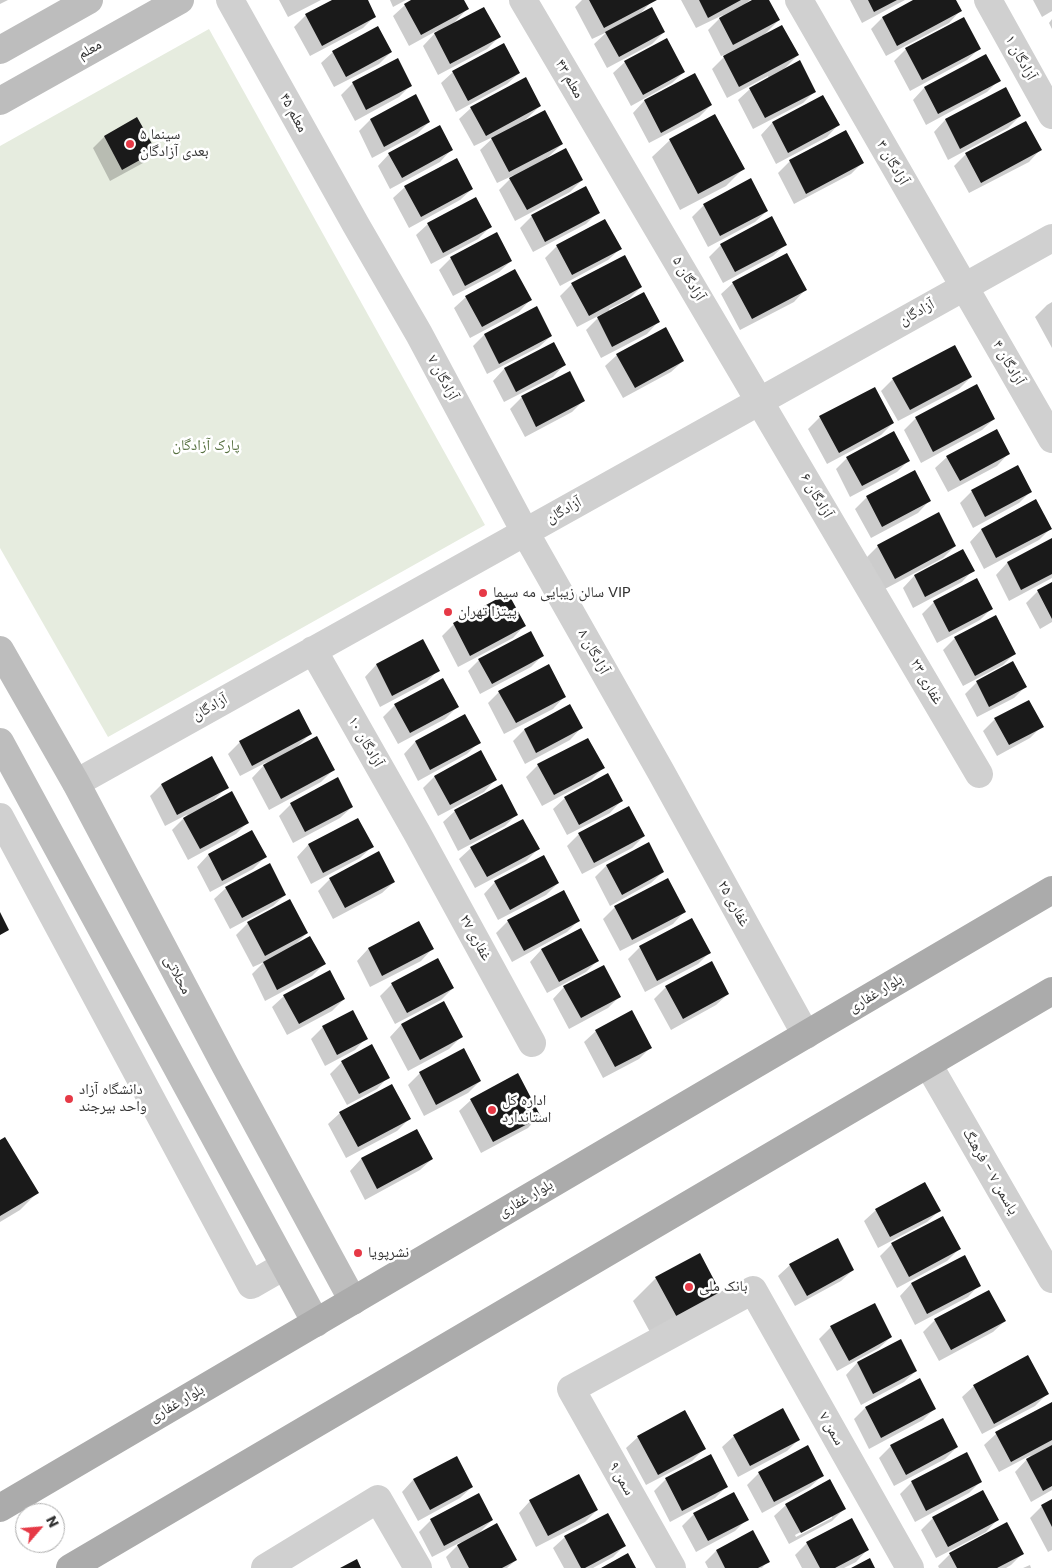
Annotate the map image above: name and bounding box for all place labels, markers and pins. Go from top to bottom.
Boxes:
place label: سینما ۵ بعدی آزادگان [140,126,209,161]
marker: سینما ۵ بعدی آزادگان [124,138,136,150]
place label: سالن زیبایی مه سیما VIP [493,584,631,602]
marker: سالن زیبایی مه سیما VIP [477,587,489,599]
place label: پیتزا تهران [458,603,517,621]
marker: پیتزا تهران [442,606,454,618]
place label: دانشگاه آزاد واحد بیرجند [79,1081,147,1116]
place label: اداره کل استاندارد [502,1092,551,1127]
marker: دانشگاه آزاد واحد بیرجند [63,1093,75,1105]
marker: اداره کل استاندارد [486,1104,498,1116]
place label: نشرپویا [368,1244,409,1262]
marker: نشرپویا [352,1247,364,1259]
place label: بانک ملی [699,1278,748,1296]
marker: بانک ملی [683,1281,695,1293]

